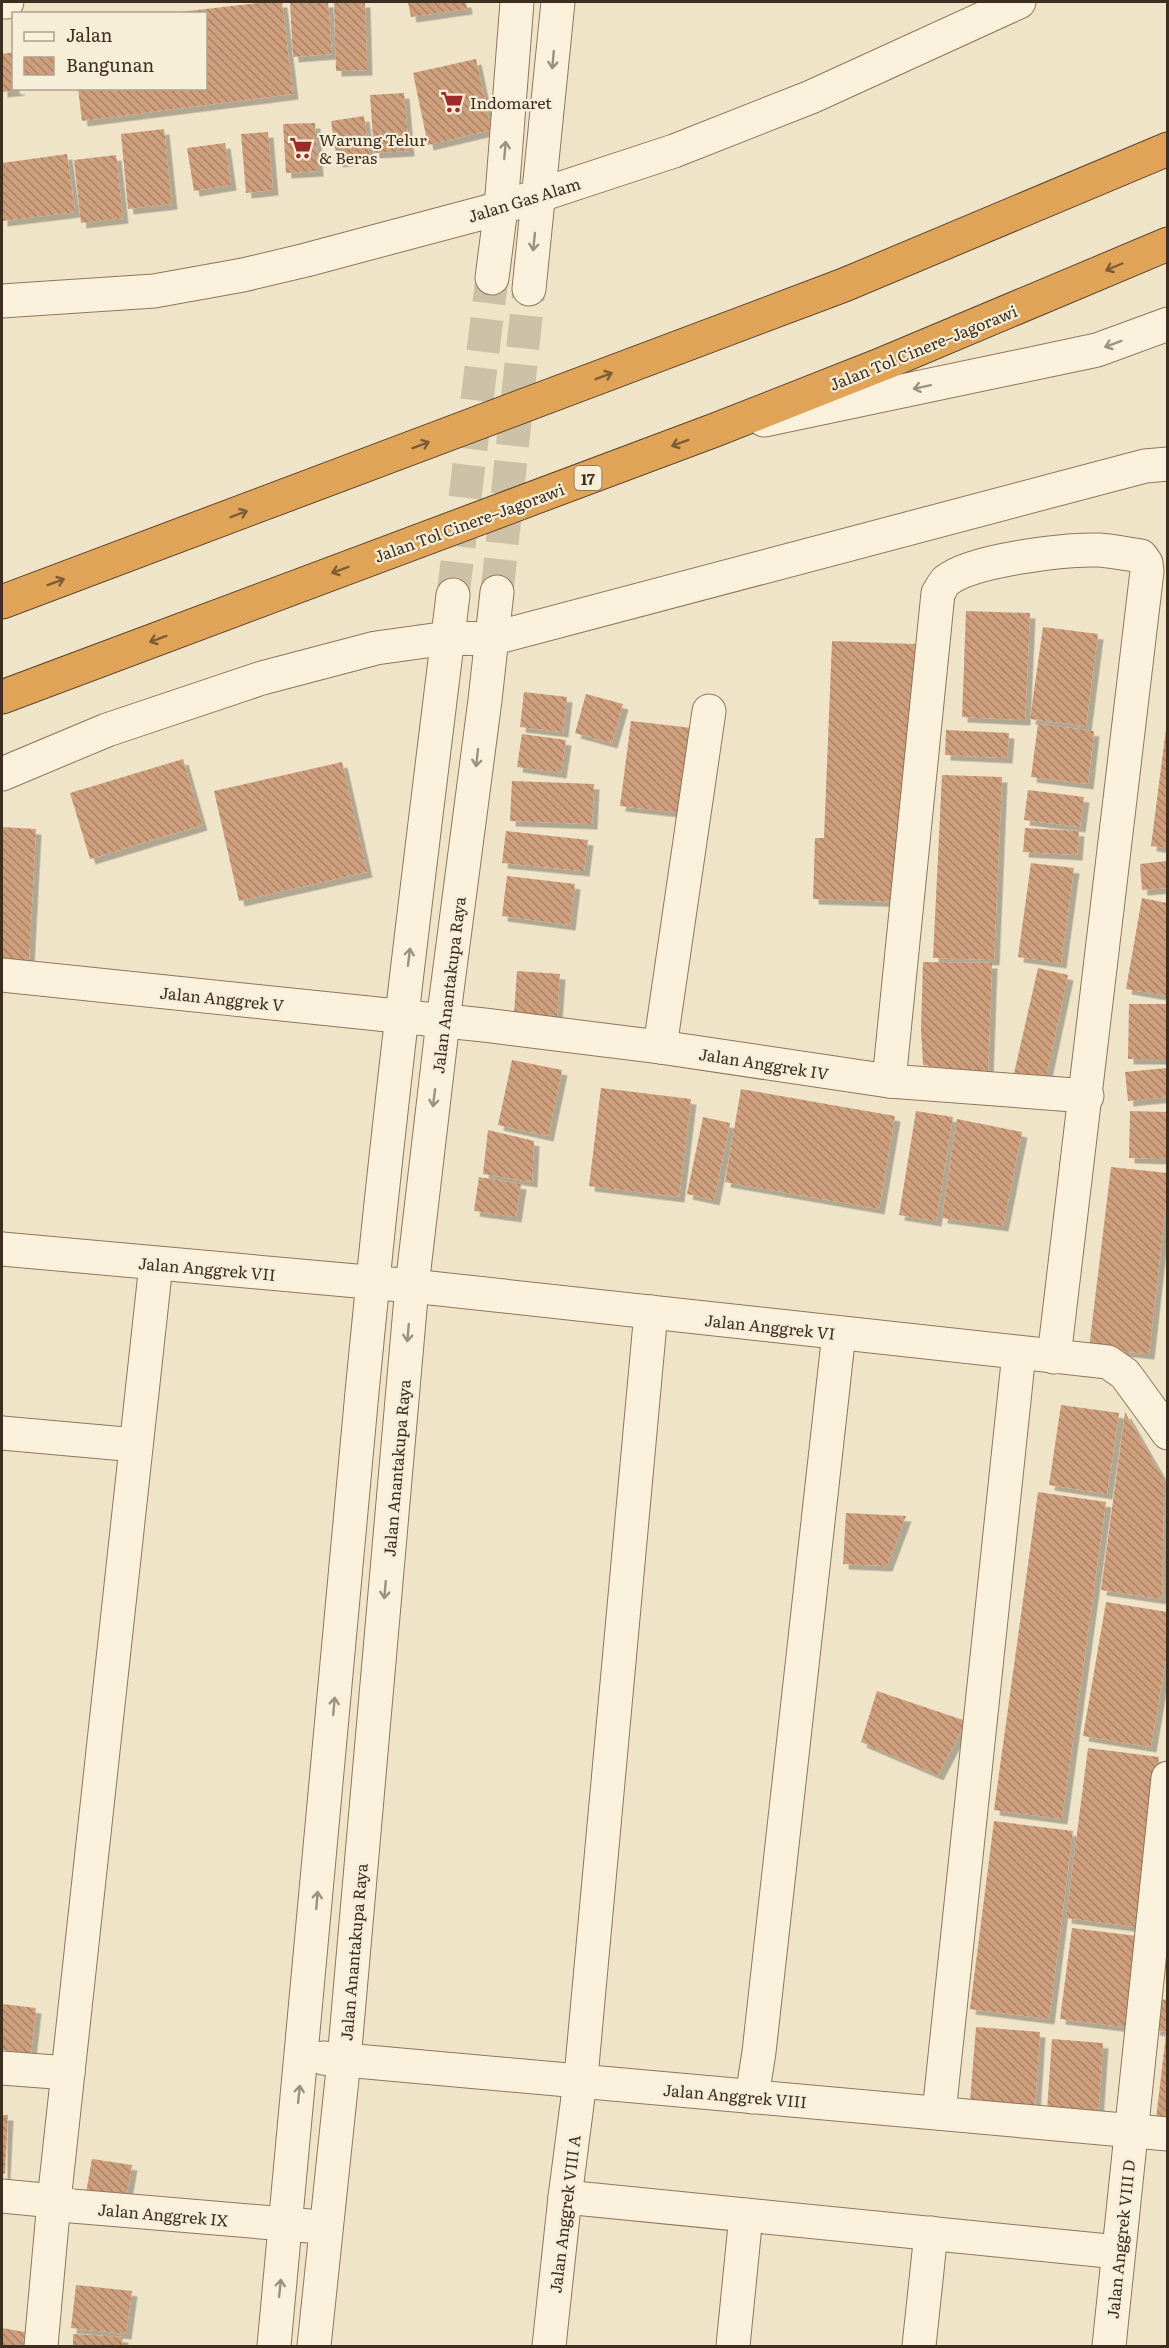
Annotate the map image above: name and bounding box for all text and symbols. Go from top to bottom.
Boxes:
legend [12,12,207,90]
text: Jalan [66,21,113,48]
one-way arrow [547,49,558,69]
text: Bangunan [66,51,154,78]
supermarket icon: Indomaret [439,89,465,115]
place label: Indomaret [470,90,552,114]
place label: Warung Telur & Beras [319,127,427,169]
supermarket icon: Warung Telur & Beras [288,135,314,161]
one-way arrow [500,140,511,160]
street label: Jalan Gas Alam [465,170,584,228]
one-way arrow [529,232,540,252]
one-way arrow [1105,262,1123,273]
street label: Jalan Tol Cinere–Jagorawi [825,298,1021,396]
one-way arrow [1104,340,1122,351]
one-way arrow [594,370,613,381]
one-way arrow [913,382,933,393]
one-way arrow [412,438,430,449]
one-way arrow [671,439,690,450]
road number: 17 [574,466,602,490]
street label: Jalan Tol Cinere–Jagorawi [371,476,567,568]
one-way arrow [229,507,248,518]
one-way arrow [331,566,350,577]
one-way arrow [46,575,65,586]
one-way arrow [149,634,167,645]
one-way arrow [471,748,482,768]
street label: Jalan Anantakupa Raya [425,895,471,1075]
one-way arrow [403,948,414,968]
street label: Jalan Anggrek V [159,980,285,1016]
street label: Jalan Anggrek IV [697,1041,831,1085]
one-way arrow [428,1087,439,1107]
street label: Jalan Anggrek VII [137,1250,277,1286]
street label: Jalan Anggrek VI [704,1307,836,1345]
one-way arrow [402,1323,413,1343]
street label: Jalan Anantakupa Raya [376,1378,416,1558]
one-way arrow [379,1580,390,1600]
one-way arrow [329,1696,340,1716]
street label: Jalan Anantakupa Raya [333,1862,373,2042]
one-way arrow [312,1891,323,1911]
street label: Jalan Anggrek VIII [662,2077,808,2113]
one-way arrow [294,2085,305,2105]
street label: Jalan Anggrek VIII A [542,2133,586,2294]
street label: Jalan Anggrek VIII D [1100,2158,1140,2320]
street label: Jalan Anggrek IX [97,2196,230,2232]
one-way arrow [275,2279,286,2299]

